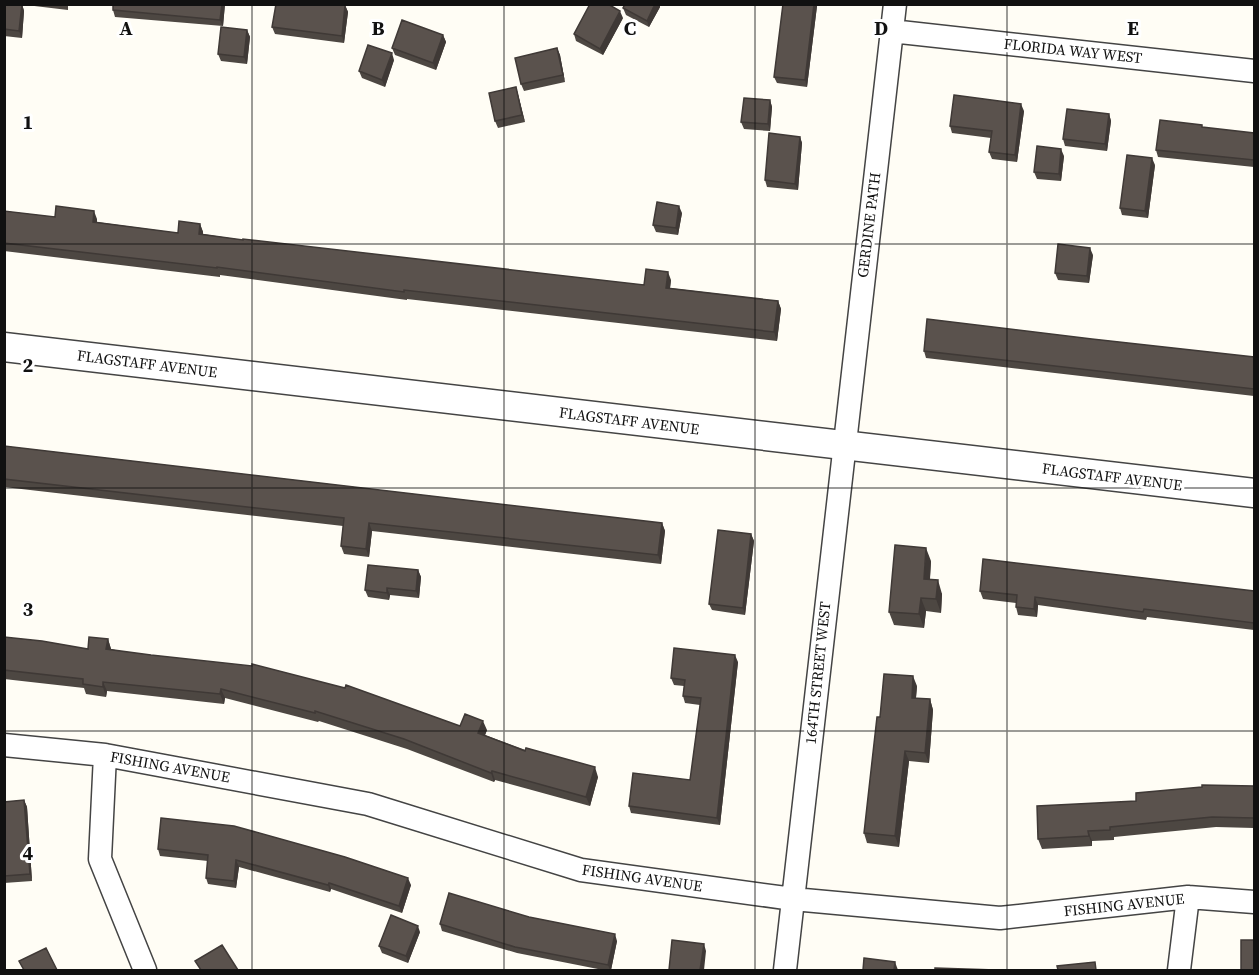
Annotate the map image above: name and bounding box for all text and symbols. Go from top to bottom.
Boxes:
text: A [119,14,133,42]
text: B [371,14,385,42]
text: C [624,14,636,42]
text: D [874,14,888,42]
text: E [1127,14,1139,42]
street label: FLORIDA WAY WEST [1003,33,1143,68]
text: 1 [23,108,33,136]
street label: GERDINE PATH [852,171,885,279]
street label: FLAGSTAFF AVENUE [76,344,218,383]
text: 2 [23,351,34,379]
street label: FLAGSTAFF AVENUE [558,401,700,440]
street label: FLAGSTAFF AVENUE [1041,457,1183,496]
text: 3 [23,595,34,623]
street label: 164TH STREET WEST [800,601,835,745]
street label: FISHING AVENUE [109,746,232,787]
text: 4 [23,839,34,867]
street label: FISHING AVENUE [581,859,704,896]
street label: FISHING AVENUE [1063,888,1185,921]

